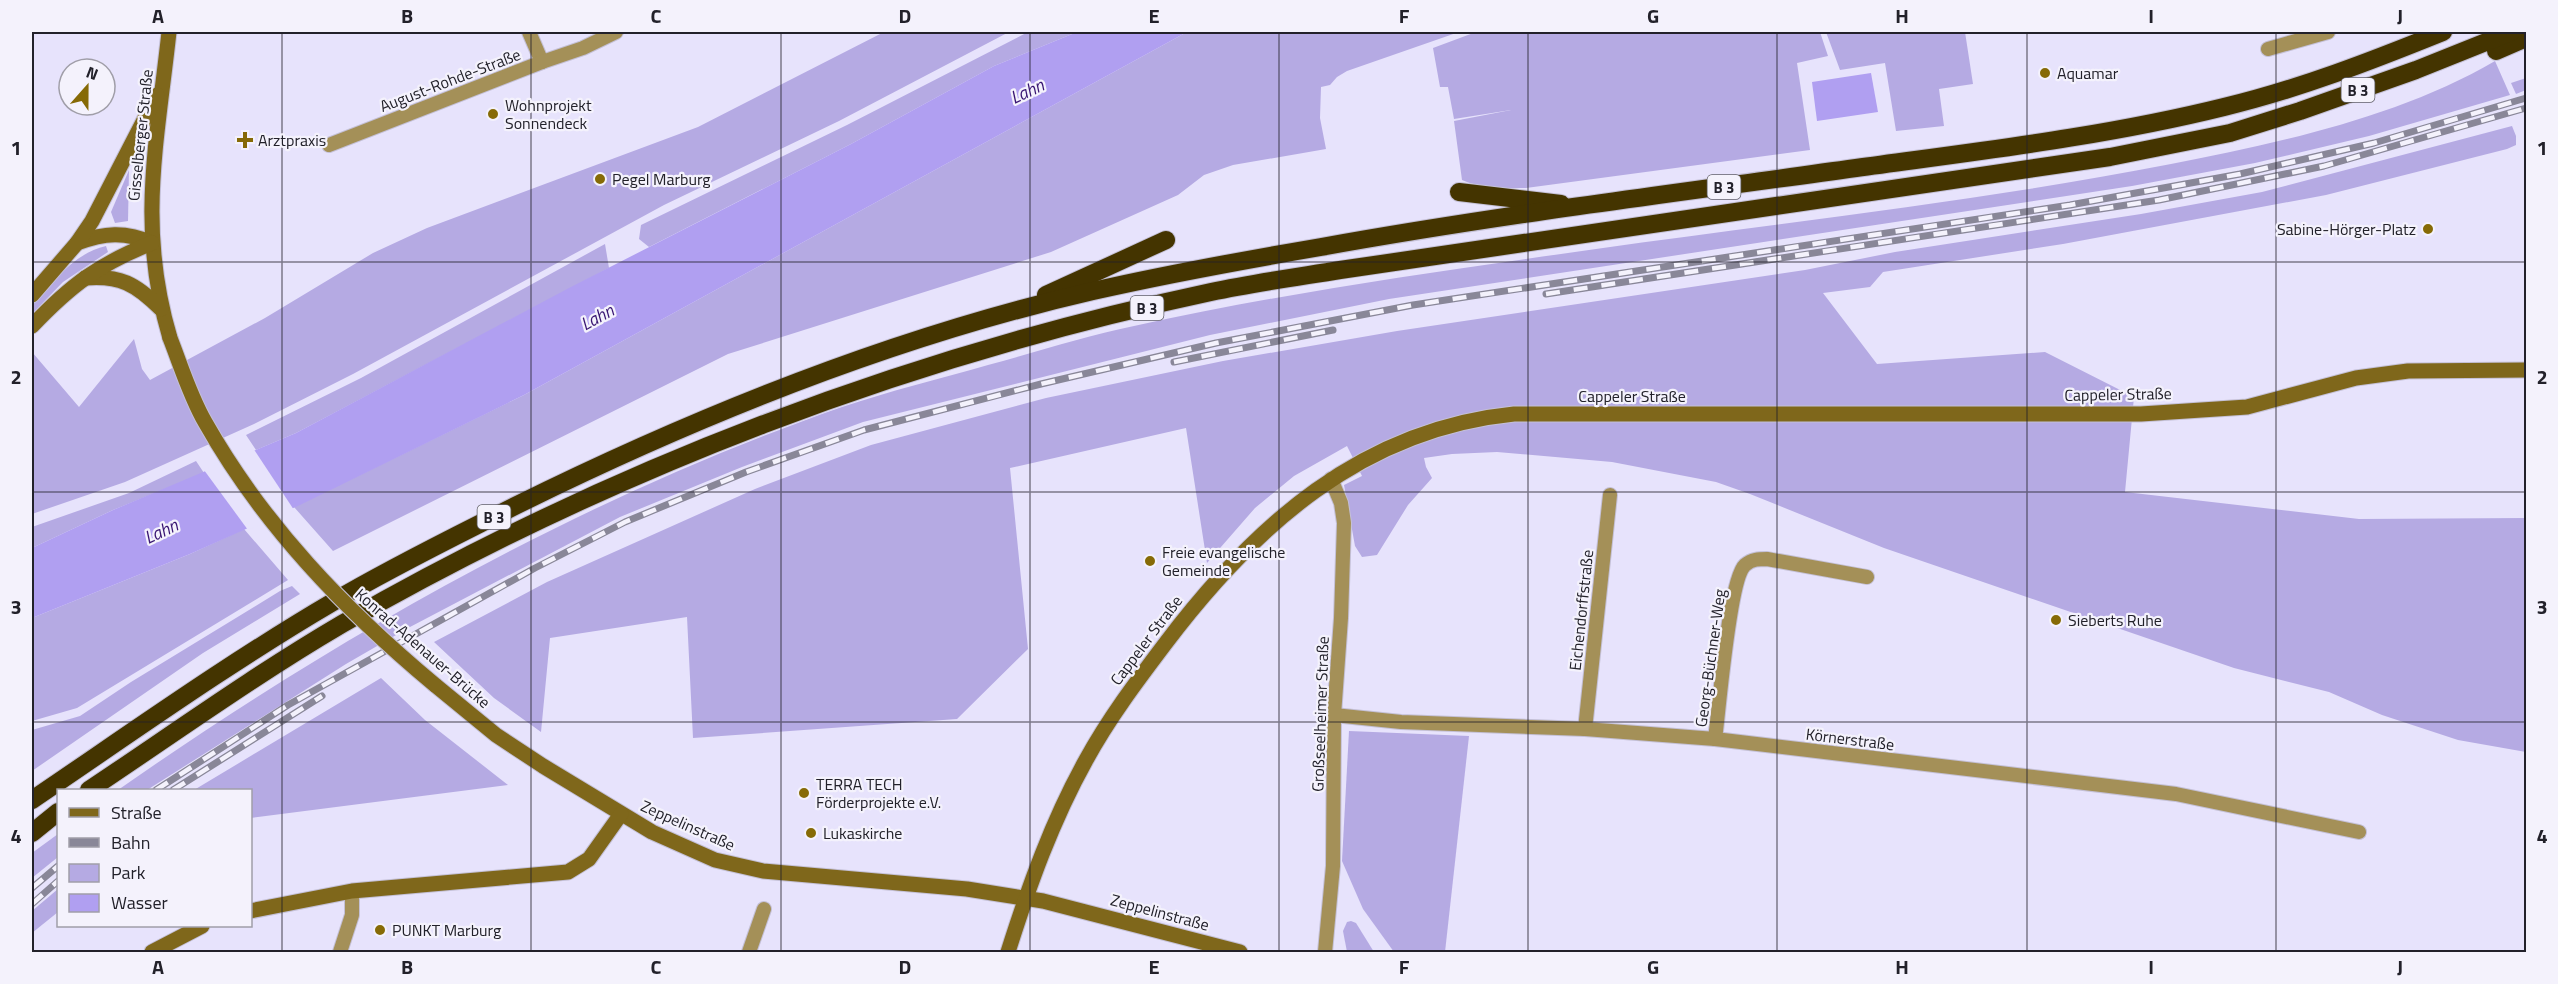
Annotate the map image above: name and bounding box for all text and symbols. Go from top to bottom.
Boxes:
text: A [152,0,164,31]
text: B [401,0,413,31]
text: C [651,0,662,31]
text: D [899,0,911,31]
text: E [1148,0,1160,31]
text: F [1399,0,1410,31]
text: G [1647,0,1659,31]
text: H [1895,0,1909,31]
text: I [2148,0,2154,31]
text: J [2397,0,2403,31]
street label: August-Rohde-Straße [376,42,524,118]
north arrow [57,57,117,117]
text: N [83,60,102,86]
place label: Aquamar [2057,61,2119,85]
marker: Aquamar [2038,66,2052,80]
street label: Gisselberger Straße [121,68,159,202]
water label: Lahn [1006,71,1049,111]
road number: B 3 [2342,78,2374,102]
place label: Wohnprojekt Sonnendeck [505,93,592,135]
marker: Wohnprojekt Sonnendeck [486,107,500,121]
place label: Arztpraxis [258,128,326,152]
marker: Arztpraxis [236,131,254,149]
text: 1 [10,132,22,163]
text: 1 [2536,132,2548,163]
place label: Pegel Marburg [612,167,711,191]
marker: Pegel Marburg [593,172,607,186]
road number: B 3 [1708,175,1740,199]
place label: Sabine-Hörger-Platz [2277,217,2416,241]
marker: Sabine-Hörger-Platz [2421,222,2435,236]
water label: Lahn [575,296,620,337]
road number: B 3 [1130,296,1164,320]
text: 2 [10,361,22,392]
text: 2 [2536,361,2548,392]
street label: Cappeler Straße [2064,381,2172,407]
street label: Cappeler Straße [1578,384,1686,408]
road number: B 3 [478,505,510,529]
water label: Lahn [140,511,183,551]
place label: Freie evangelische Gemeinde [1162,540,1285,582]
street label: Eichendorffstraße [1563,548,1599,672]
marker: Freie evangelische Gemeinde [1143,554,1157,568]
street label: Konrad-Adenauer-Brücke [350,582,496,714]
street label: Georg-Büchner-Weg [1688,587,1732,729]
street label: Cappeler Straße [1104,590,1188,690]
text: 3 [10,591,22,622]
text: 3 [2536,591,2548,622]
place label: Sieberts Ruhe [2068,608,2162,632]
marker: Sieberts Ruhe [2049,613,2063,627]
street label: Großseelheimer Straße [1305,636,1335,792]
street label: Körnerstraße [1804,722,1896,756]
place label: TERRA TECH Förderprojekte e.V. [816,772,941,814]
marker: TERRA TECH Förderprojekte e.V. [797,786,811,800]
legend [57,789,252,927]
street label: Zeppelinstraße [637,793,739,857]
text: Straße [111,799,162,826]
text: 4 [10,820,22,851]
text: 4 [2536,820,2548,851]
place label: Lukaskirche [823,821,902,845]
marker: Lukaskirche [804,826,818,840]
text: Bahn [111,829,150,856]
text: Park [111,859,146,886]
street label: Zeppelinstraße [1108,887,1212,937]
text: Wasser [111,889,168,916]
place label: PUNKT Marburg [392,918,501,942]
marker: PUNKT Marburg [373,923,387,937]
text: A [152,951,164,982]
text: B [401,951,413,982]
text: C [651,951,662,982]
text: D [899,951,911,982]
text: E [1148,951,1160,982]
text: F [1399,951,1410,982]
text: G [1647,951,1659,982]
text: H [1895,951,1909,982]
text: I [2148,951,2154,982]
text: J [2397,951,2403,982]

